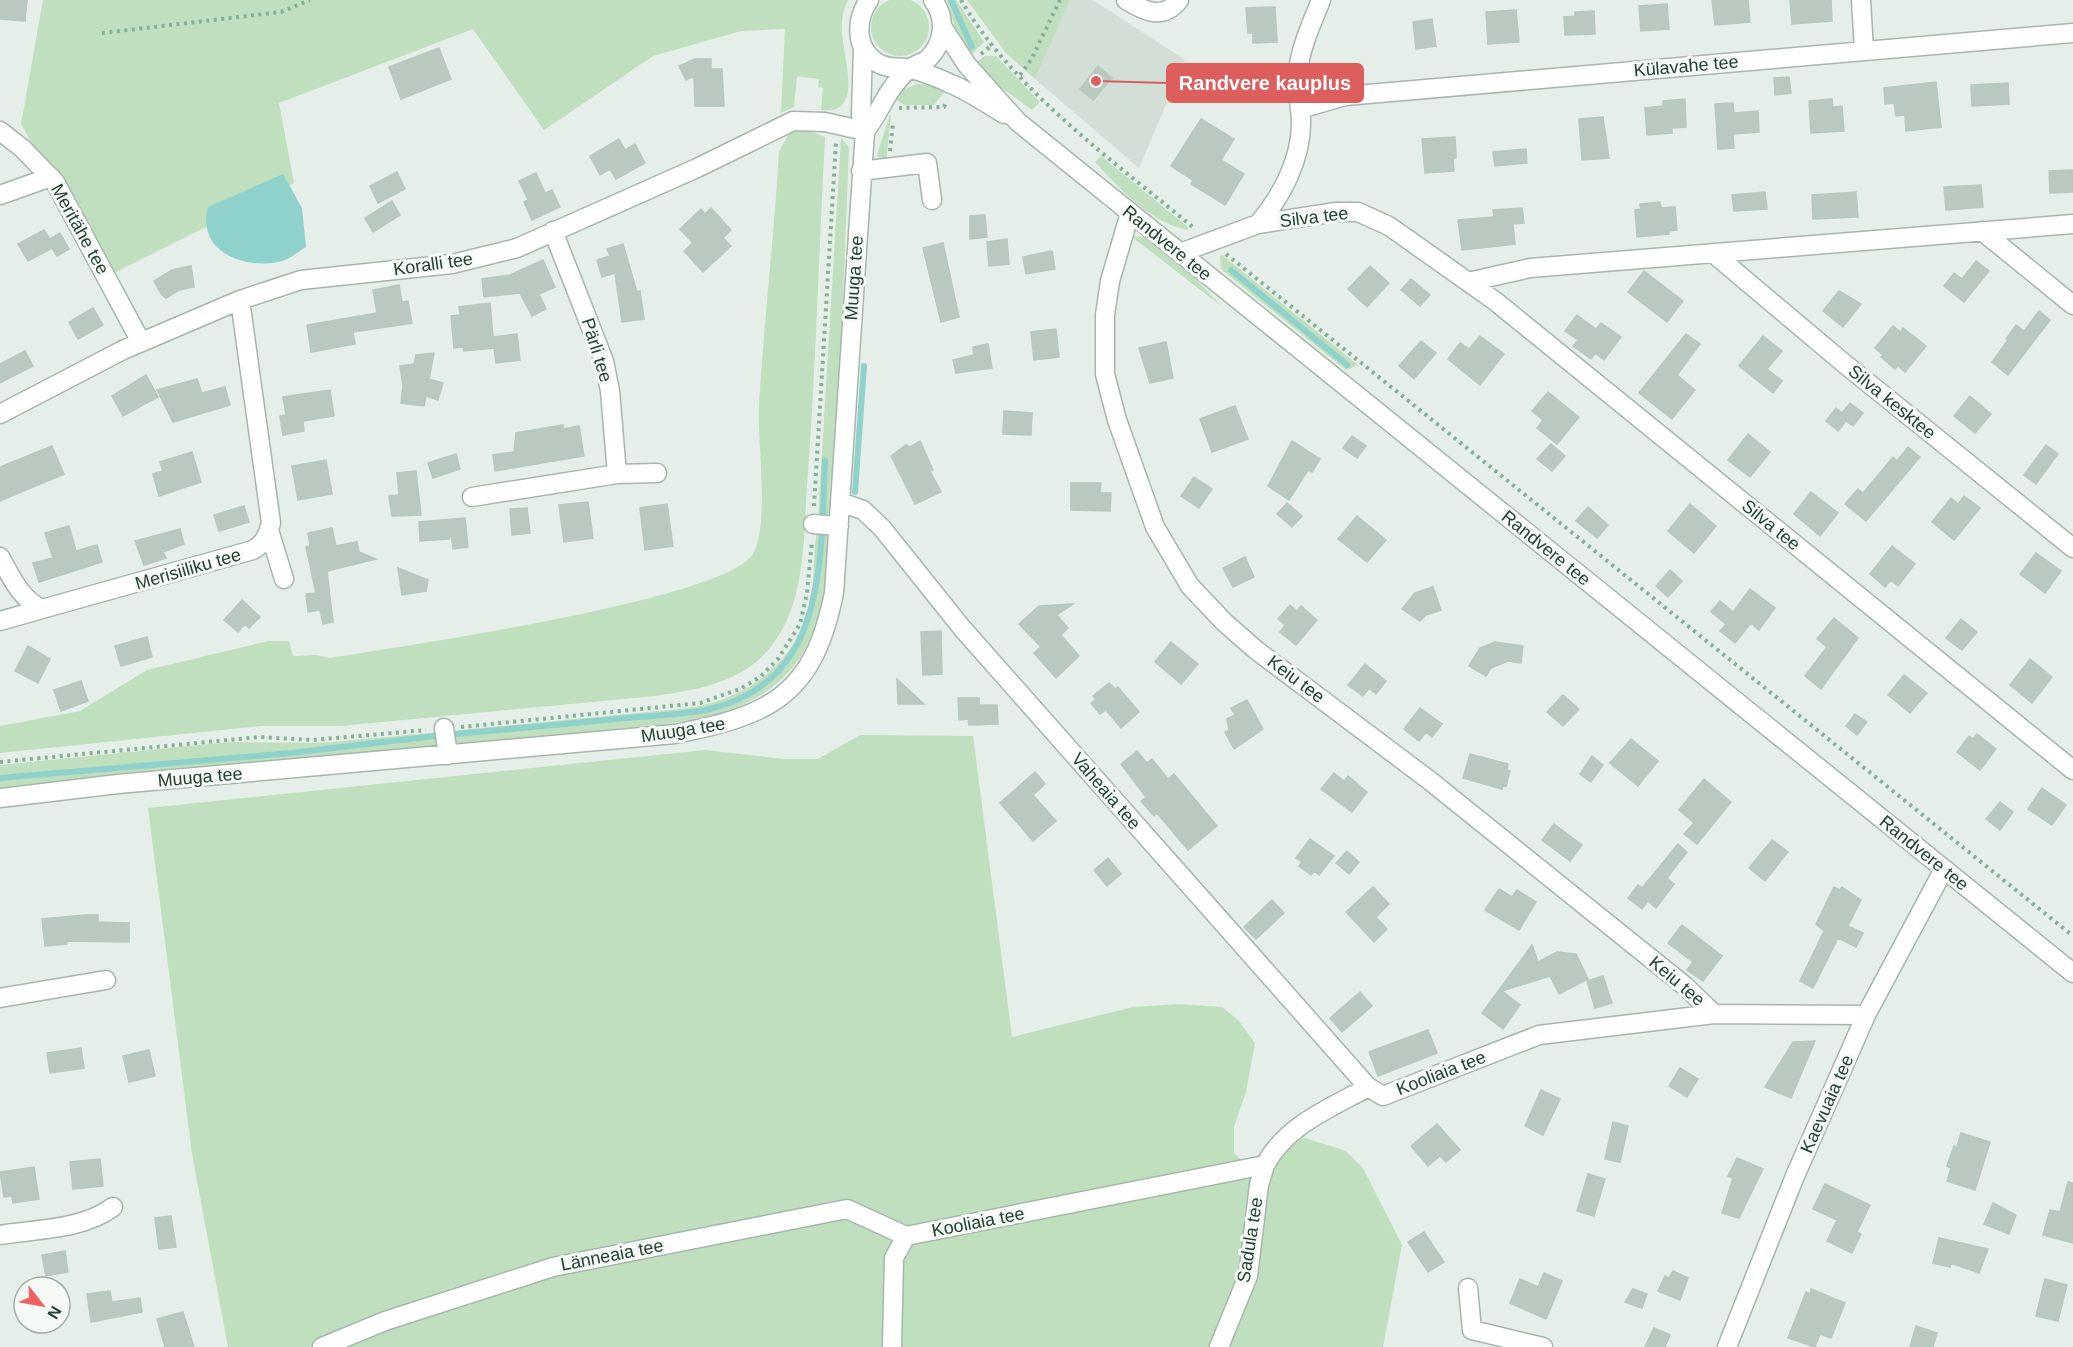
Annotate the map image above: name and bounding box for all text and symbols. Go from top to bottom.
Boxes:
street label: Külavahe tee [1633,51,1739,81]
callout: Randvere kauplus [1167,64,1363,102]
text: Randvere kauplus [1179,72,1351,94]
street label: Meritähe tee [47,180,113,278]
street label: Randvere tee [1119,201,1215,285]
street label: Silva tee [1279,203,1349,231]
street label: Muuga tee [841,235,867,321]
street label: Koralli tee [392,249,474,279]
street label: Pärli tee [578,315,616,385]
street label: Silva kesktee [1844,361,1940,443]
street label: Silva tee [1738,496,1804,554]
street label: Randvere tee [1498,506,1594,590]
street label: Merisiiliku tee [133,544,243,594]
street label: Keiu tee [1264,651,1328,707]
street label: Muuga tee [639,713,727,747]
street label: Vaheaia tee [1067,749,1145,833]
street label: Muuga tee [157,763,243,791]
street label: Randvere tee [1876,811,1972,895]
street label: Keiu tee [1645,952,1709,1010]
street label: Kooliaia tee [1394,1047,1488,1099]
street label: Kaevuaia tee [1796,1052,1858,1156]
street label: Sadula tee [1233,1196,1267,1284]
street label: Kooliaia tee [930,1203,1026,1241]
street label: Länneaia tee [559,1235,665,1275]
north arrow [12,1275,72,1335]
text: N [44,1303,65,1322]

